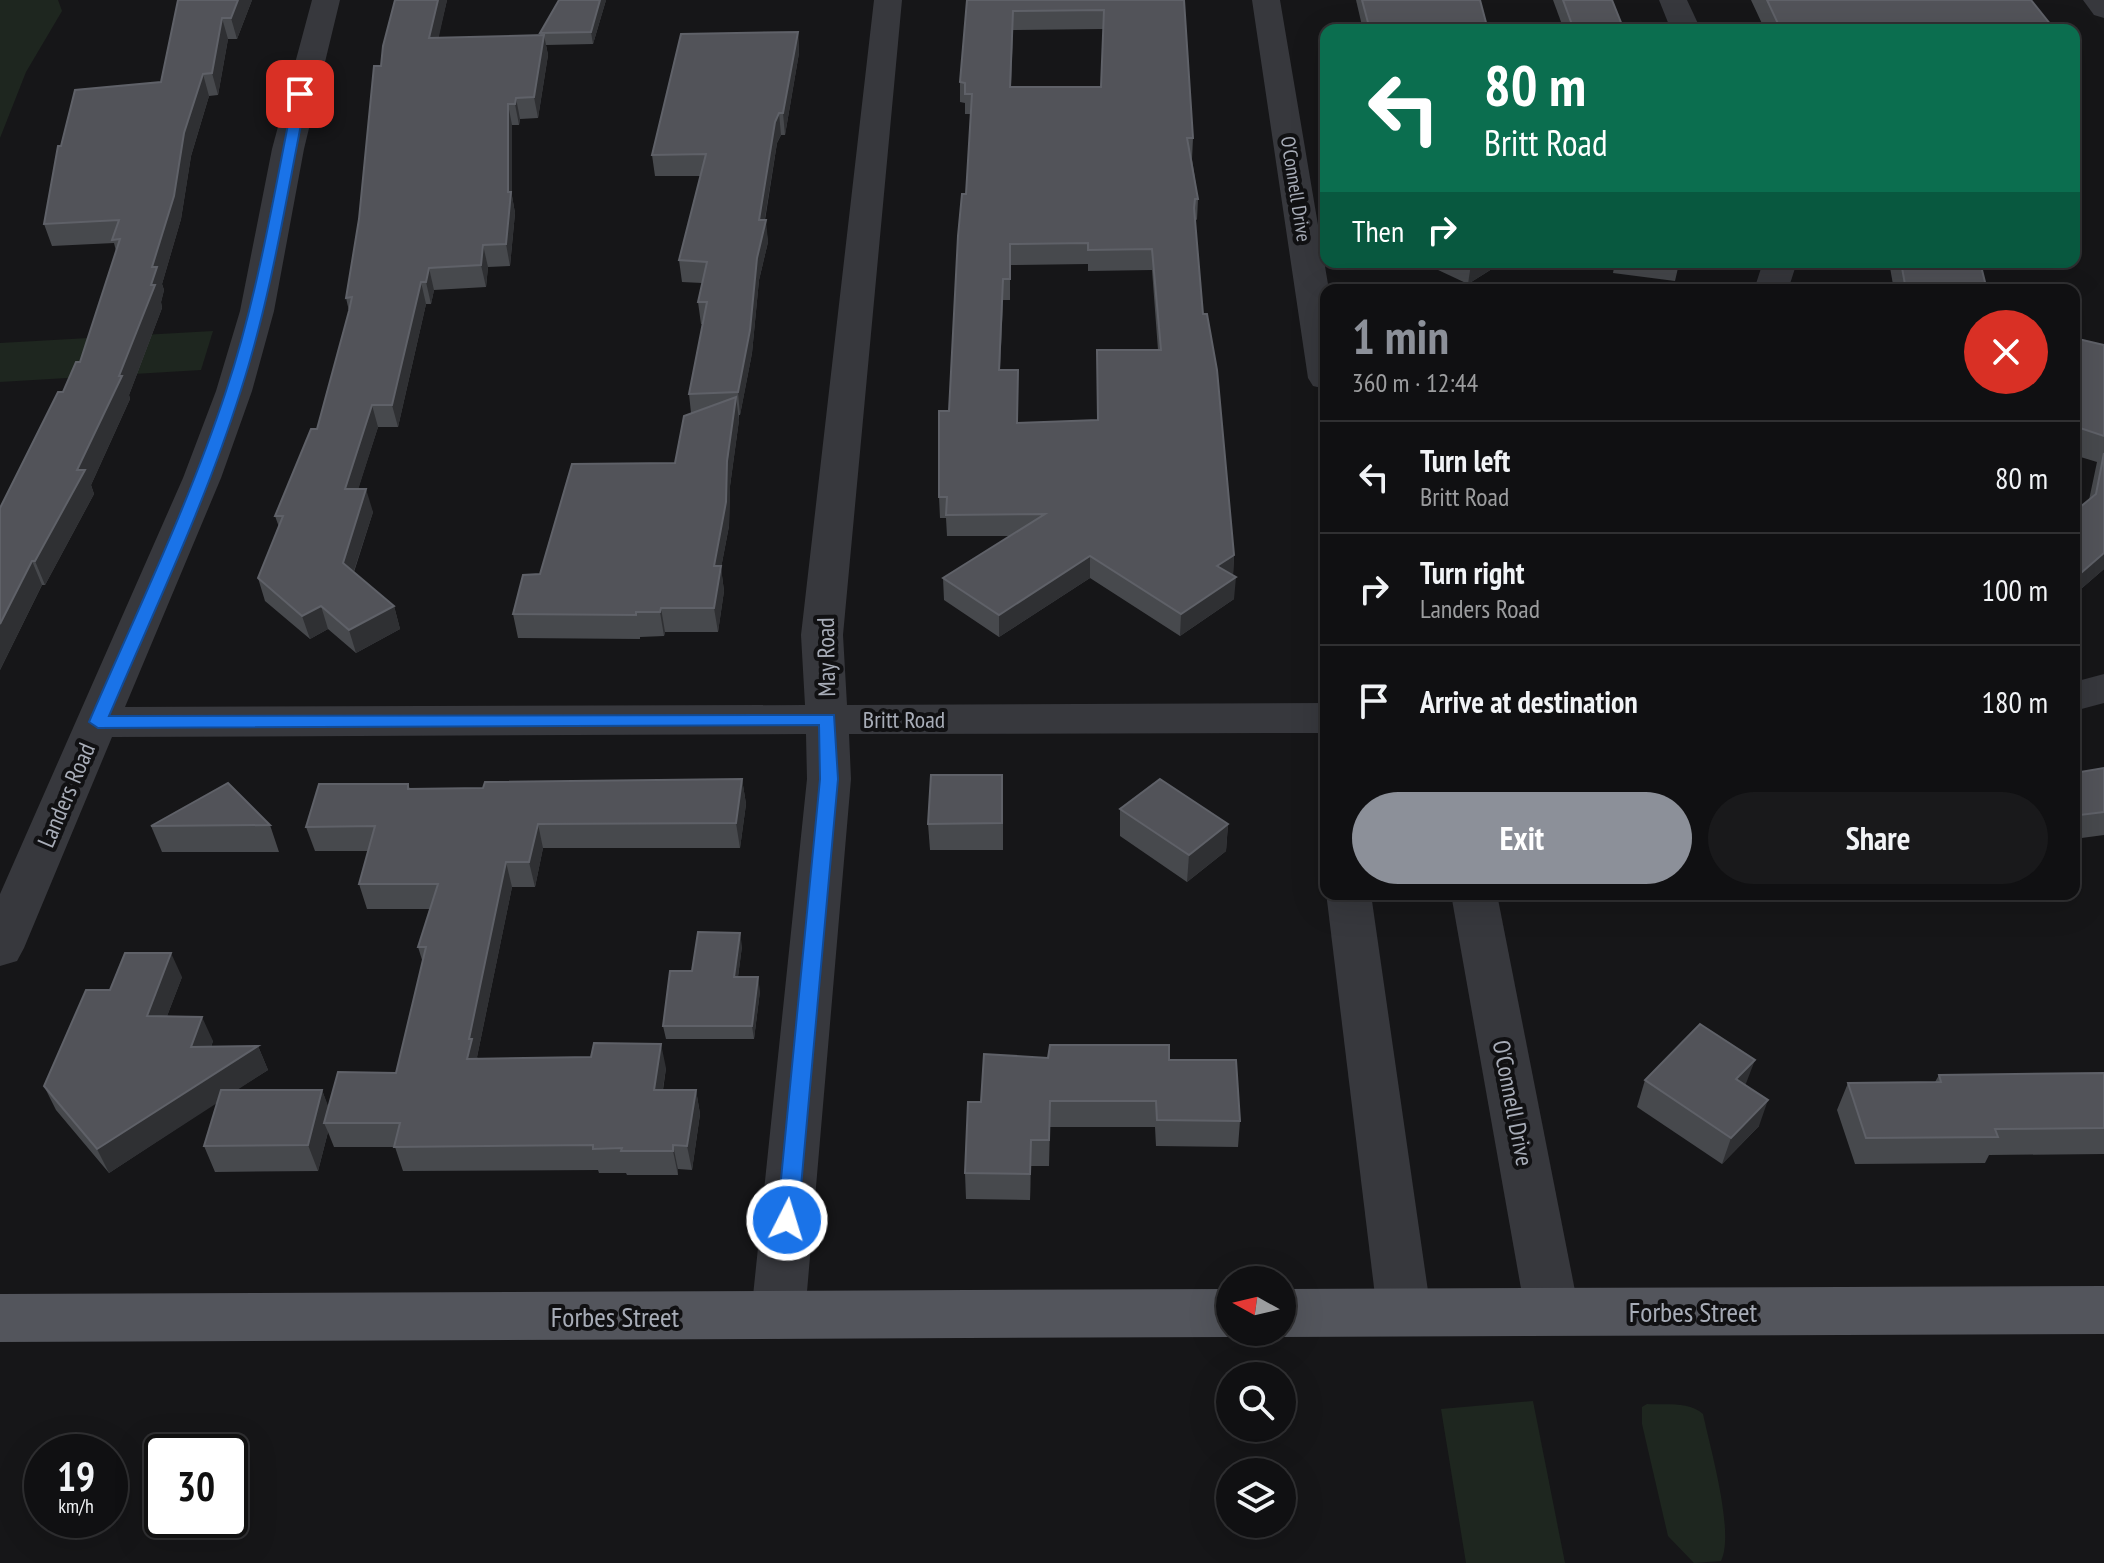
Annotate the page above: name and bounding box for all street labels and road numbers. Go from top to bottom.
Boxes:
street label: O'Connell Drive [1275,134,1317,244]
street label: May Road [810,617,842,697]
street label: Britt Road [863,704,945,735]
street label: Landers Road [30,738,102,852]
street label: O'Connell Drive [1486,1037,1540,1169]
street label: Forbes Street [1629,1293,1757,1330]
street label: Forbes Street [551,1298,679,1335]

